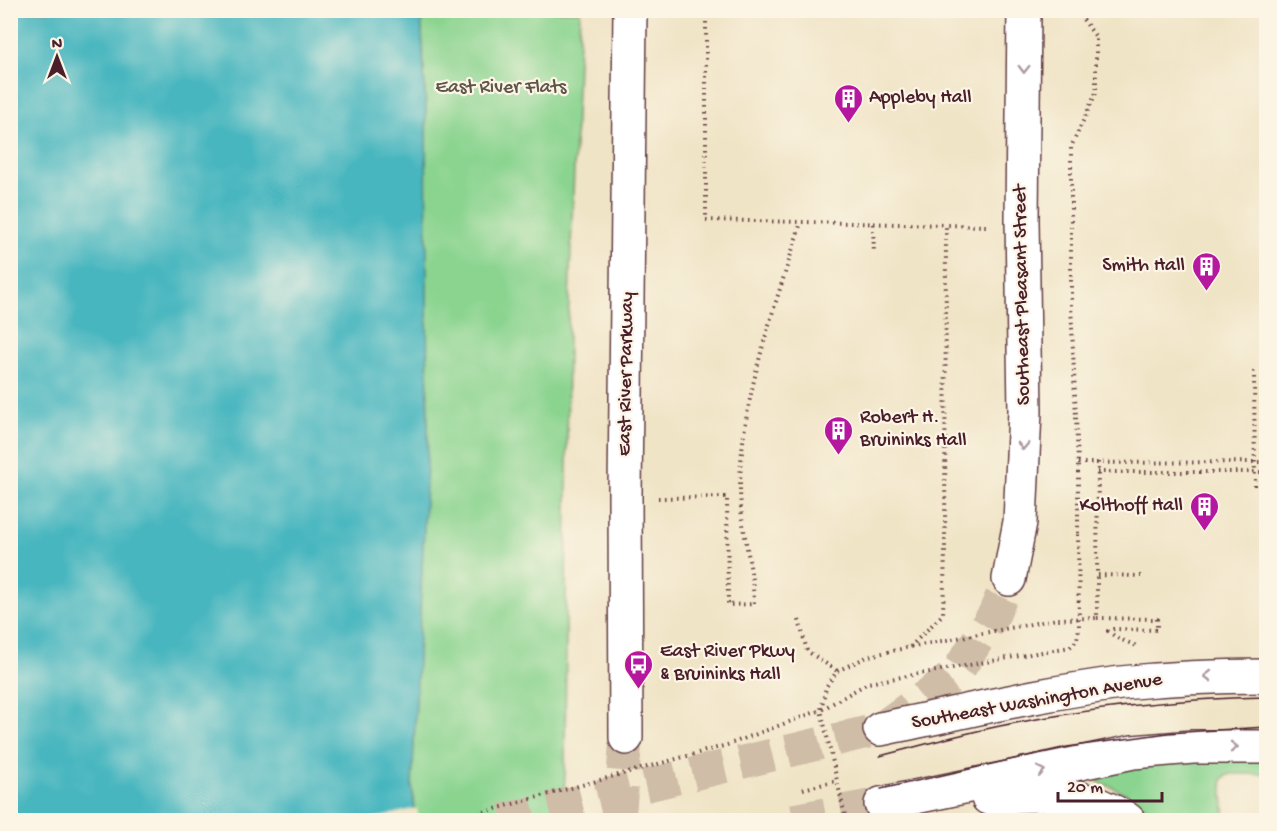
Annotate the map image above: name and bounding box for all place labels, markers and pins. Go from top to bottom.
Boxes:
building icon: Appleby Hall [832,82,864,124]
place label: Appleby Hall [869,87,972,110]
building icon: Smith Hall [1190,250,1222,292]
place label: Smith Hall [1102,255,1185,278]
place label: Robert H. Bruininks Hall [859,407,967,453]
building icon: Robert H. Bruininks Hall [823,414,855,456]
building icon: Kolthoff Hall [1188,490,1220,532]
place label: Kolthoff Hall [1080,495,1183,518]
place label: East River Pkwy & Bruininks Hall [660,641,795,687]
bus stop icon: East River Pkwy & Bruininks Hall [623,648,655,690]

